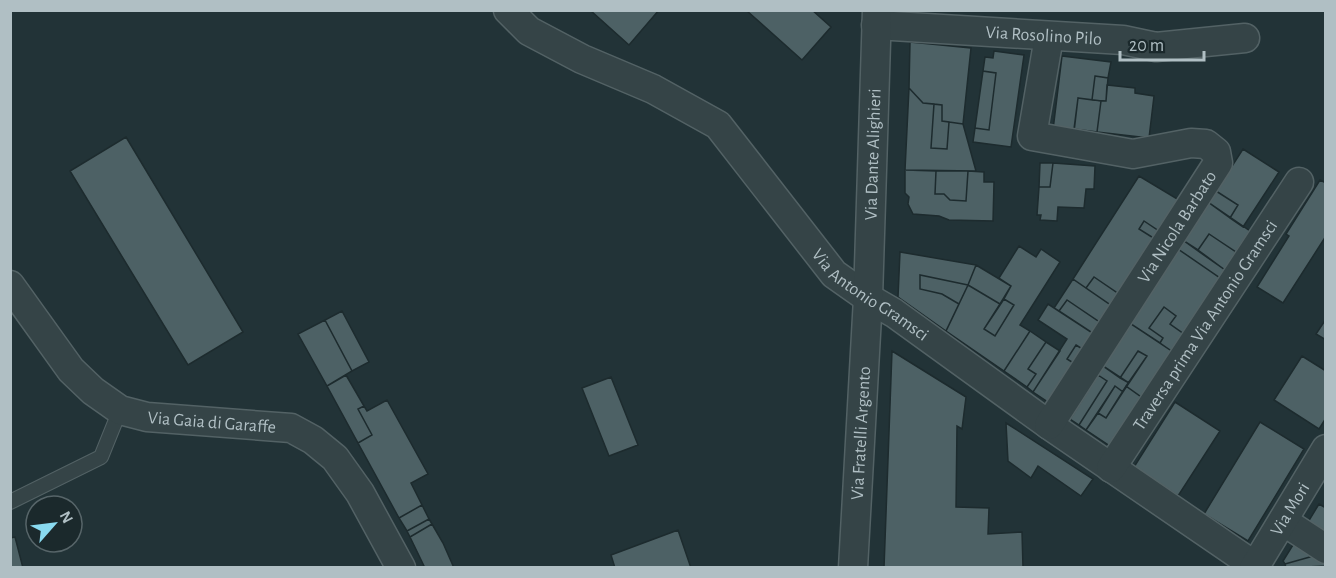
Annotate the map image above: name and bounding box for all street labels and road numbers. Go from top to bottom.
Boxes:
street label: Via Rosolino Pilo [985,24,1102,49]
street label: Via Dante Alighieri [862,88,885,221]
street label: Via Nicola Barbato [1135,168,1221,287]
street label: Traversa prima Via Antonio Gramsci [1130,217,1281,434]
street label: Via Antonio Gramsci [808,246,931,345]
street label: Via Fratelli Argento [849,366,874,501]
street label: Via Gaia di Garaffe [147,409,277,437]
street label: Via Mori [1268,480,1313,539]

